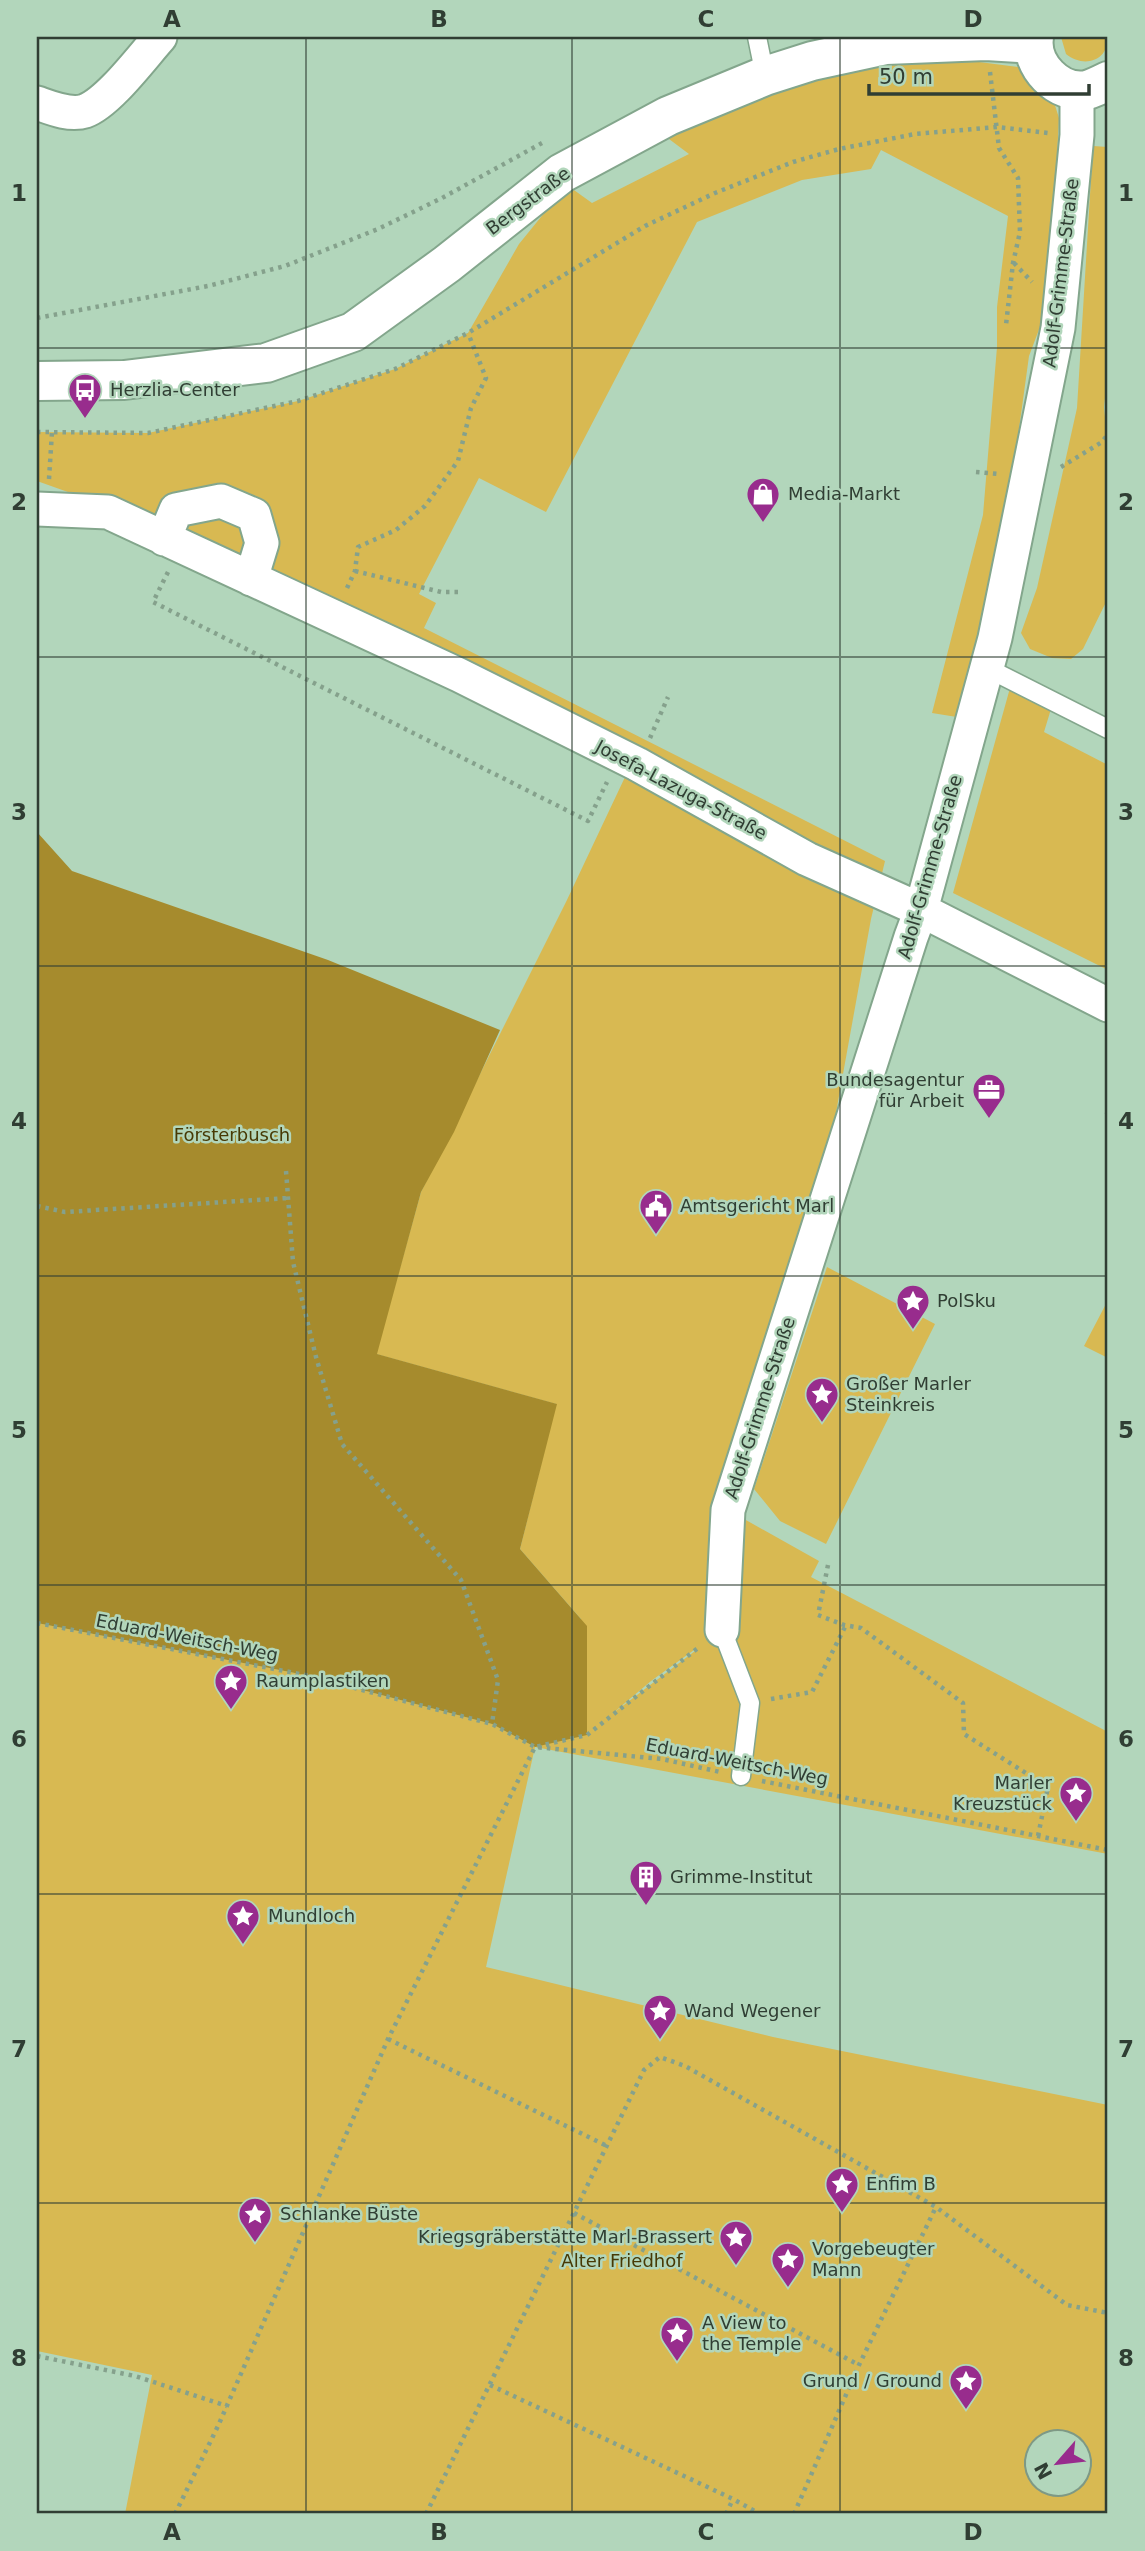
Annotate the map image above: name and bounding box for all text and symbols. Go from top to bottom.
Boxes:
text: A [163,6,181,32]
text: B [430,6,448,32]
text: C [698,6,714,32]
text: D [963,6,983,32]
scale bar [869,52,1089,96]
text: 50 m [879,65,933,89]
street label: Bergstraße [482,162,574,239]
street label: Adolf-Grimme-Straße [1038,177,1083,369]
text: 1 [11,180,27,206]
text: 1 [1118,180,1134,206]
bus stop icon: Herzlia-Center [66,371,104,420]
place label: Herzlia-Center [110,379,240,400]
shop icon: Media-Markt [744,475,782,524]
place label: Media-Markt [788,483,900,504]
text: 2 [11,489,27,515]
text: 2 [1118,489,1134,515]
street label: Josefa-Lazuga-Straße [591,735,770,844]
street label: Adolf-Grimme-Straße [893,773,966,961]
text: 3 [11,799,27,825]
text: 3 [1118,799,1134,825]
place label: Bundesagentur für Arbeit [826,1069,965,1111]
office icon: Bundesagentur für Arbeit [970,1071,1008,1120]
text: 4 [11,1108,27,1134]
text: 4 [1118,1108,1134,1134]
park label: Försterbusch [174,1124,290,1145]
public building icon: Amtsgericht Marl [637,1187,675,1236]
place label: Amtsgericht Marl [680,1195,834,1216]
place icon: PolSku [894,1282,932,1331]
place label: PolSku [937,1290,996,1311]
street label: Adolf-Grimme-Straße [720,1314,799,1502]
place label: Großer Marler Steinkreis [846,1373,972,1415]
place icon: Großer Marler Steinkreis [803,1375,841,1424]
text: 5 [11,1417,27,1443]
text: 5 [1118,1417,1134,1443]
street label: Eduard-Weitsch-Weg [94,1610,280,1665]
place icon: Raumplastiken [212,1662,250,1711]
place label: Raumplastiken [256,1670,389,1691]
text: 6 [11,1726,27,1752]
text: 6 [1118,1726,1134,1752]
street label: Eduard-Weitsch-Weg [644,1734,830,1789]
place label: Marler Kreuzstück [953,1772,1053,1814]
place icon: Marler Kreuzstück [1057,1774,1095,1823]
building icon: Grimme-Institut [627,1858,665,1907]
place label: Grimme-Institut [670,1866,813,1887]
place icon: Mundloch [224,1897,262,1946]
place label: Mundloch [268,1905,355,1926]
place icon: Wand Wegener [641,1992,679,2041]
place label: Wand Wegener [684,2000,821,2021]
text: 7 [11,2036,27,2062]
text: 7 [1118,2036,1134,2062]
place icon: Enfim B [823,2165,861,2214]
place label: Enfim B [866,2173,936,2194]
place icon: Schlanke Büste [236,2195,274,2244]
place label: Schlanke Büste [280,2203,418,2224]
place icon: Kriegsgräberstätte Marl-Brassert [717,2218,755,2267]
place label: Kriegsgräberstätte Marl-Brassert [418,2226,712,2247]
place label: Vorgebeugter Mann [812,2238,935,2280]
place icon: Vorgebeugter Mann [769,2240,807,2289]
park label: Alter Friedhof [561,2250,683,2271]
place label: A View to the Temple [702,2312,801,2354]
place icon: A View to the Temple [658,2314,696,2363]
text: 8 [11,2345,27,2371]
text: 8 [1118,2345,1134,2371]
place icon: Grund / Ground [947,2362,985,2411]
place label: Grund / Ground [803,2370,942,2391]
north arrow [1023,2428,1092,2498]
text: N [1030,2459,1056,2483]
text: A [163,2519,181,2545]
text: B [430,2519,448,2545]
text: C [698,2519,714,2545]
text: D [963,2519,983,2545]

